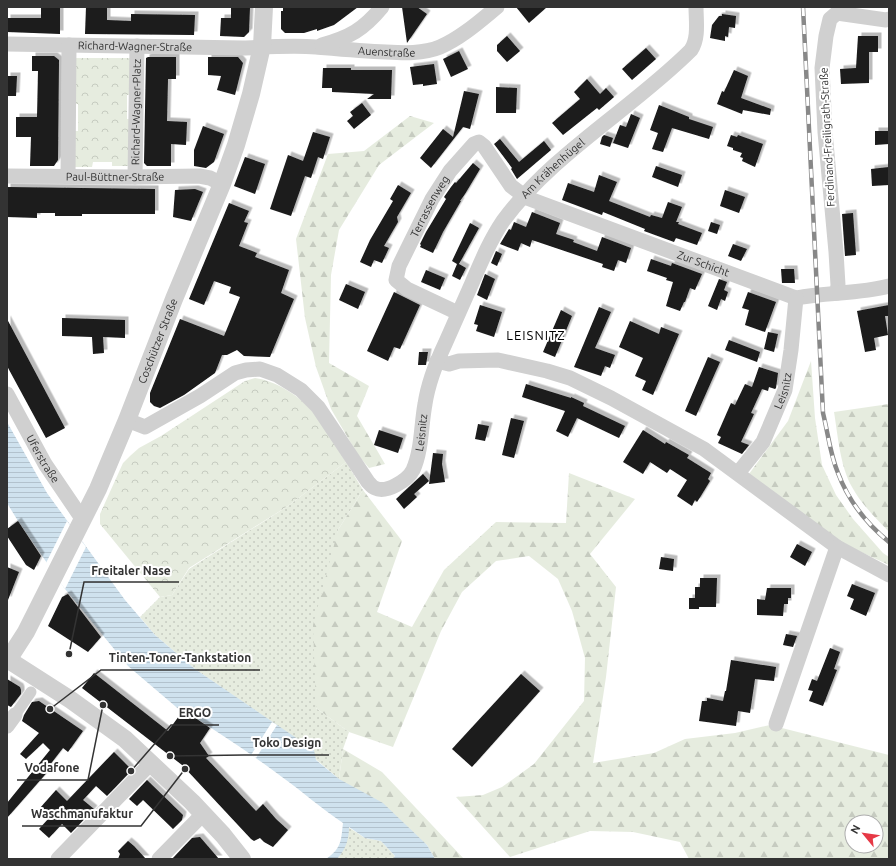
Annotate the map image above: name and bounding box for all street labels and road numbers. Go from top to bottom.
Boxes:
street label: Richard-Wagner-Straße [78,39,192,53]
street label: Auenstraße [358,44,416,59]
street label: Richard-Wagner-Platz [129,59,143,165]
street label: Ferdinand-Freiligrath-Straße [817,67,837,207]
street label: Am Krähenhügel [519,136,587,201]
street label: Paul-Büttner-Straße [66,170,164,183]
street label: Terrassenweg [408,173,451,239]
street label: Zur Schicht [675,248,732,279]
street label: Coschützer Straße [136,297,180,385]
street label: Leisnitz [772,372,794,411]
street label: Leisnitz [413,413,429,452]
street label: Uferstraße [24,433,62,485]

